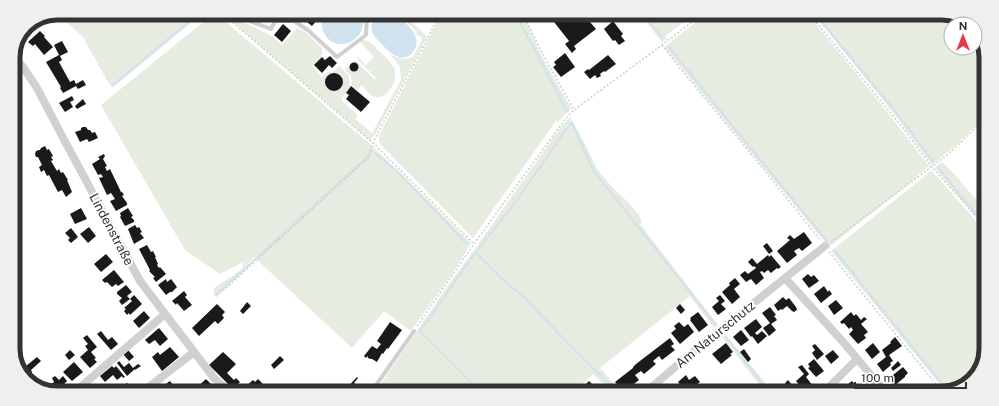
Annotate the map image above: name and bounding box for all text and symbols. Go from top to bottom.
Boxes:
north arrow [943,16,983,56]
text: N [959,20,967,32]
street label: Lindenstraße [86,191,137,268]
street label: Am Naturschutz [673,298,758,371]
scale bar [855,364,966,390]
text: 100 m [861,371,894,385]

